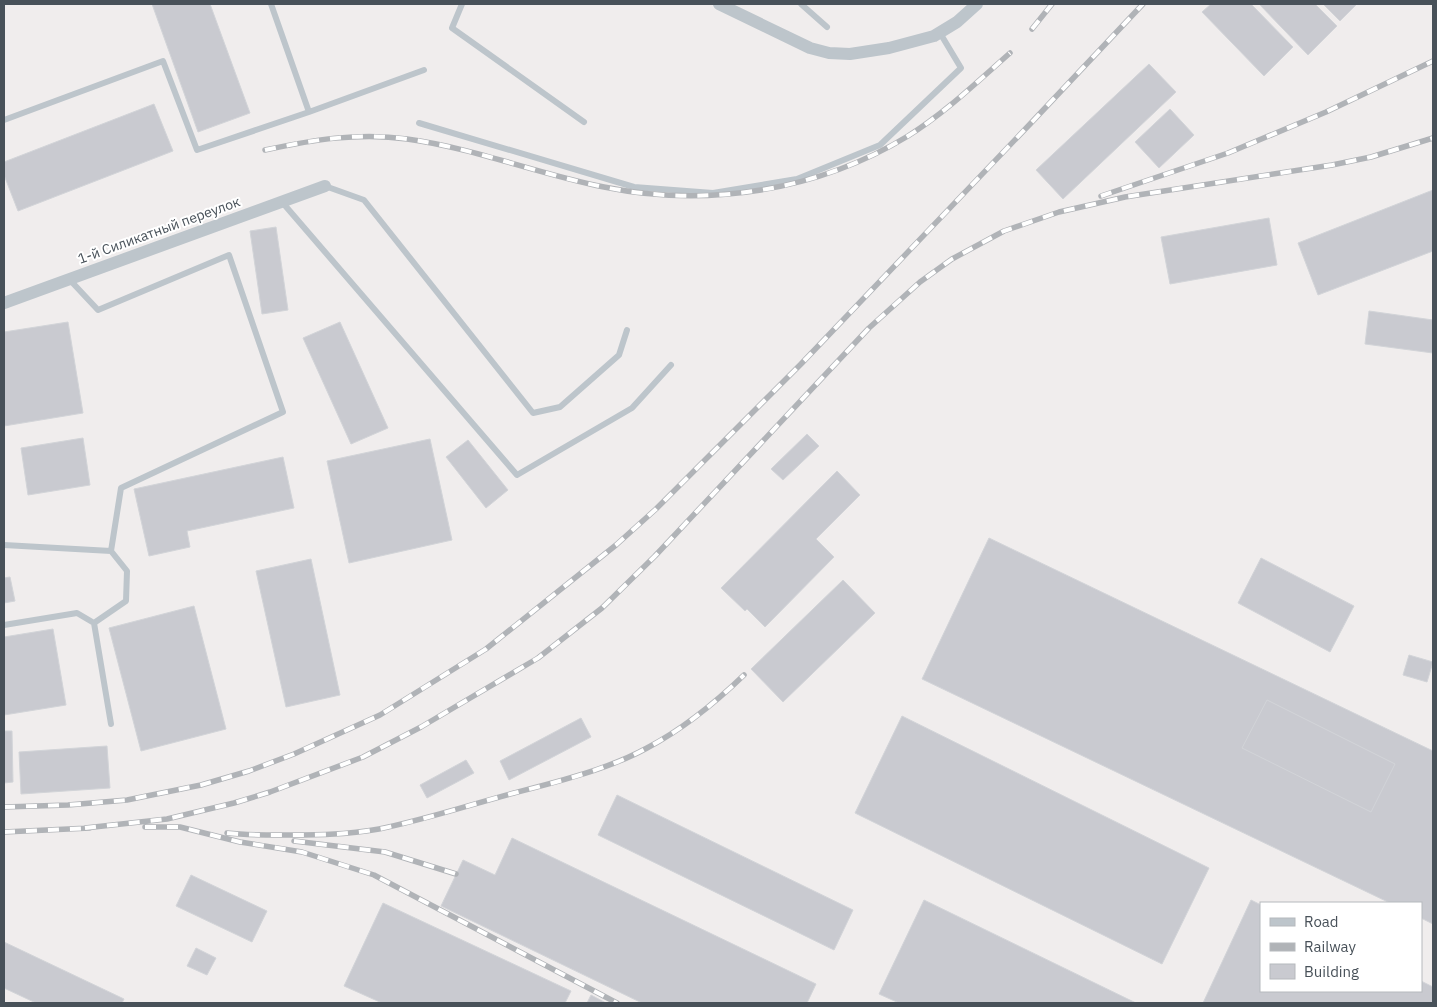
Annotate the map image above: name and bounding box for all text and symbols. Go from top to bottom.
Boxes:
street label: 1-й Силикатный переулок [75,192,243,268]
legend [1260,902,1422,992]
text: Road [1304,912,1339,931]
text: Railway [1304,937,1357,956]
text: Building [1304,962,1359,981]

